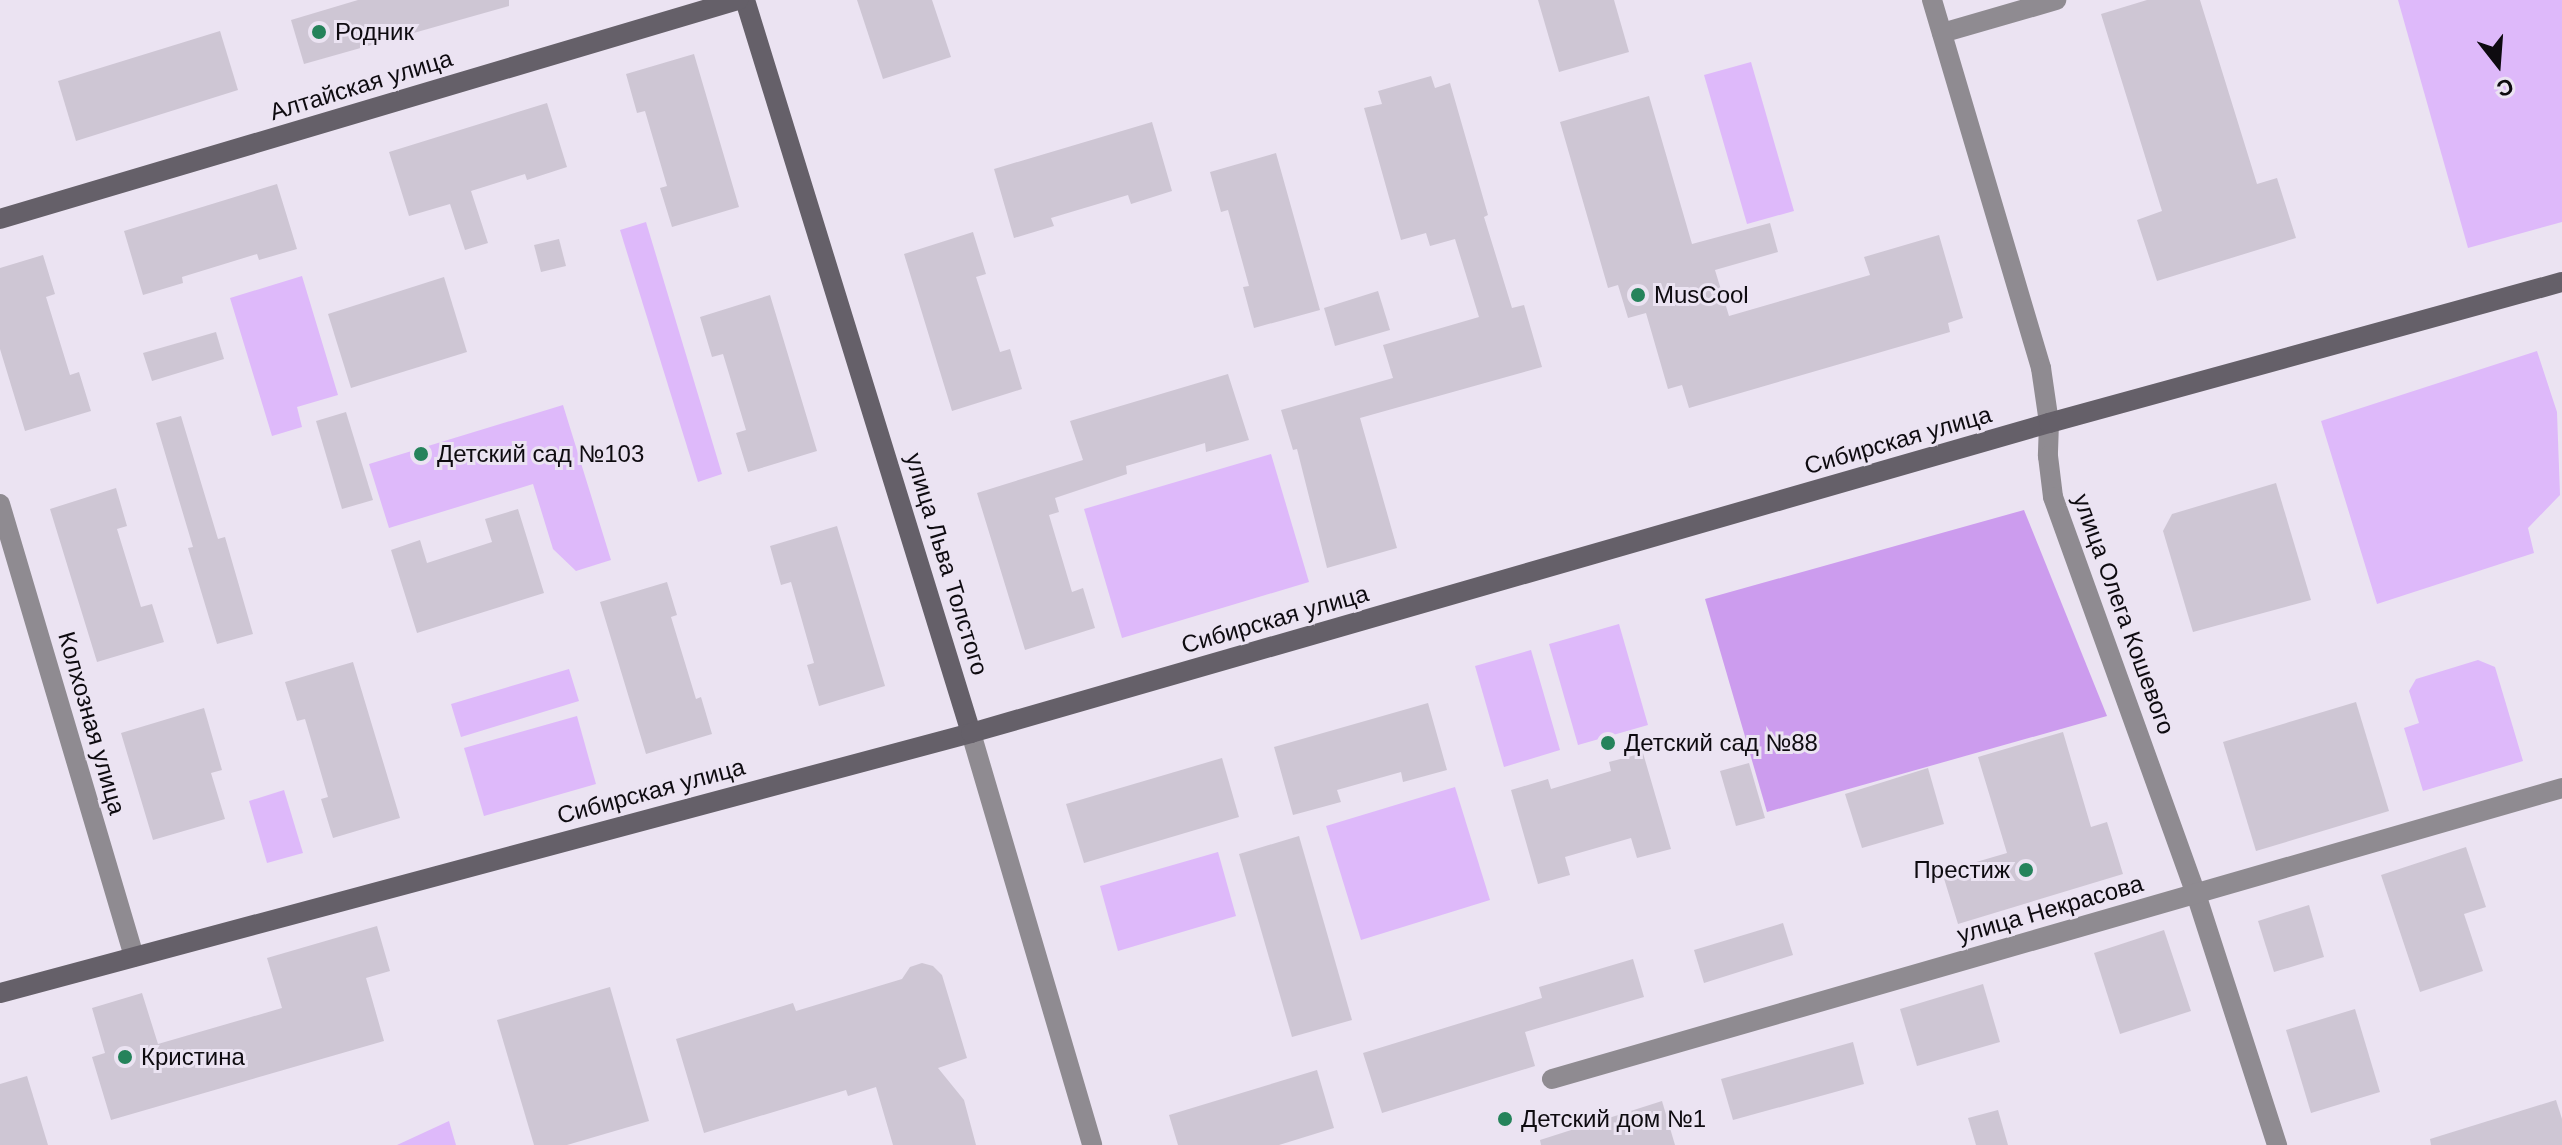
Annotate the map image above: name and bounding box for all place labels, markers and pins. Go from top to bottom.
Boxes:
place label: Родник [335,18,414,46]
marker: Родник [310,23,328,41]
place label: MusCool [1654,281,1749,309]
marker: MusCool [1629,286,1647,304]
place label: Детский сад №103 [437,440,644,468]
marker: Детский сад №103 [412,445,430,463]
place label: Детский сад №88 [1624,729,1818,757]
marker: Детский сад №88 [1599,734,1617,752]
place label: Престиж [1914,856,2010,884]
marker: Престиж [2017,861,2035,879]
place label: Кристина [141,1043,245,1071]
marker: Кристина [116,1048,134,1066]
place label: Детский дом №1 [1521,1105,1706,1133]
marker: Детский дом №1 [1496,1110,1514,1128]

